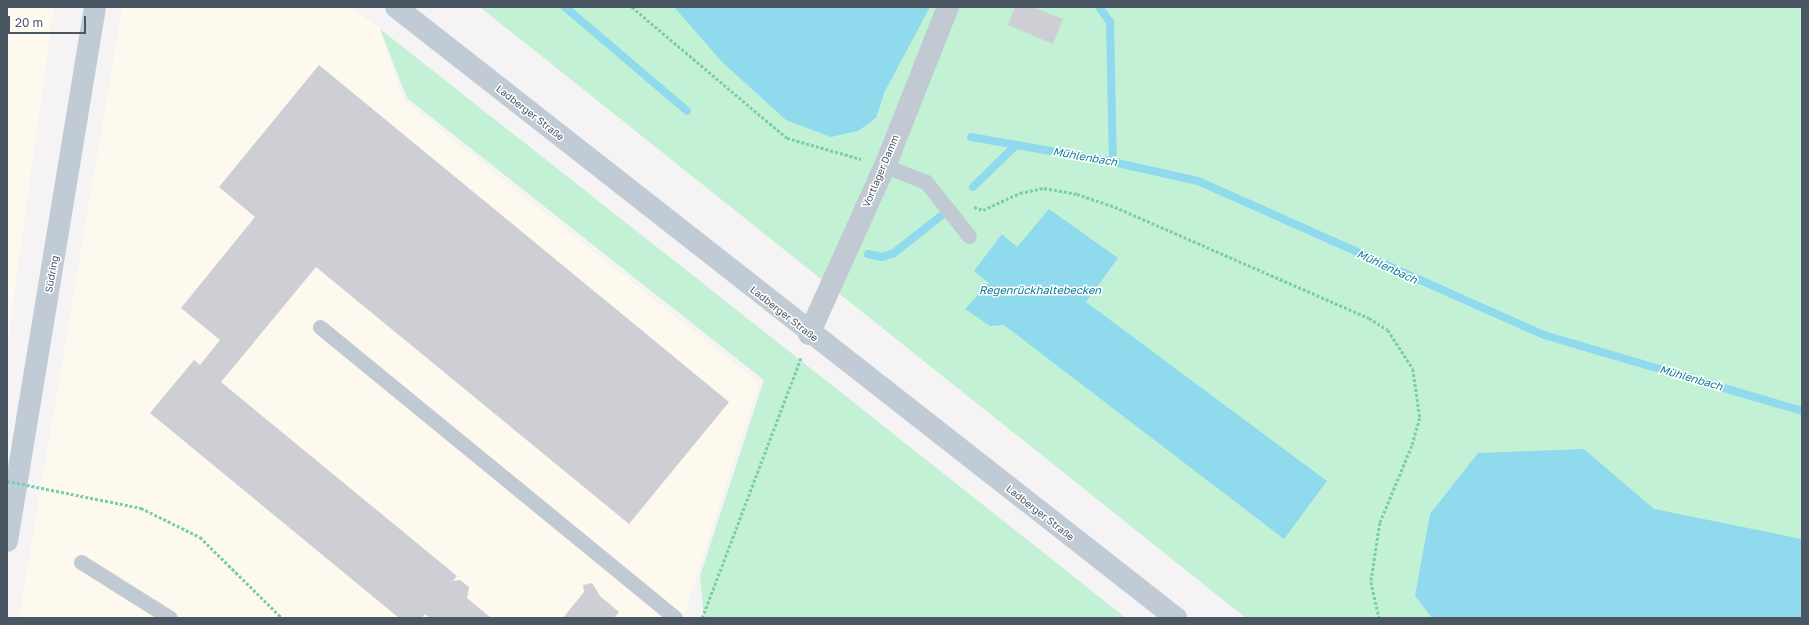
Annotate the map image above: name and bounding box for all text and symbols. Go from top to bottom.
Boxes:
scale bar [10,8,88,34]
text: 20 m [15,15,43,30]
street label: Ladberger Straße [494,83,566,143]
street label: Vortlager Damm [860,133,902,209]
water label: Mühlenbach [1052,145,1118,169]
water label: Mühlenbach [1355,247,1419,287]
street label: Südring [43,255,61,293]
water label: Regenrückhaltebecken [979,283,1101,297]
street label: Ladberger Straße [748,284,820,344]
water label: Mühlenbach [1658,363,1724,393]
street label: Ladberger Straße [1004,483,1076,543]

